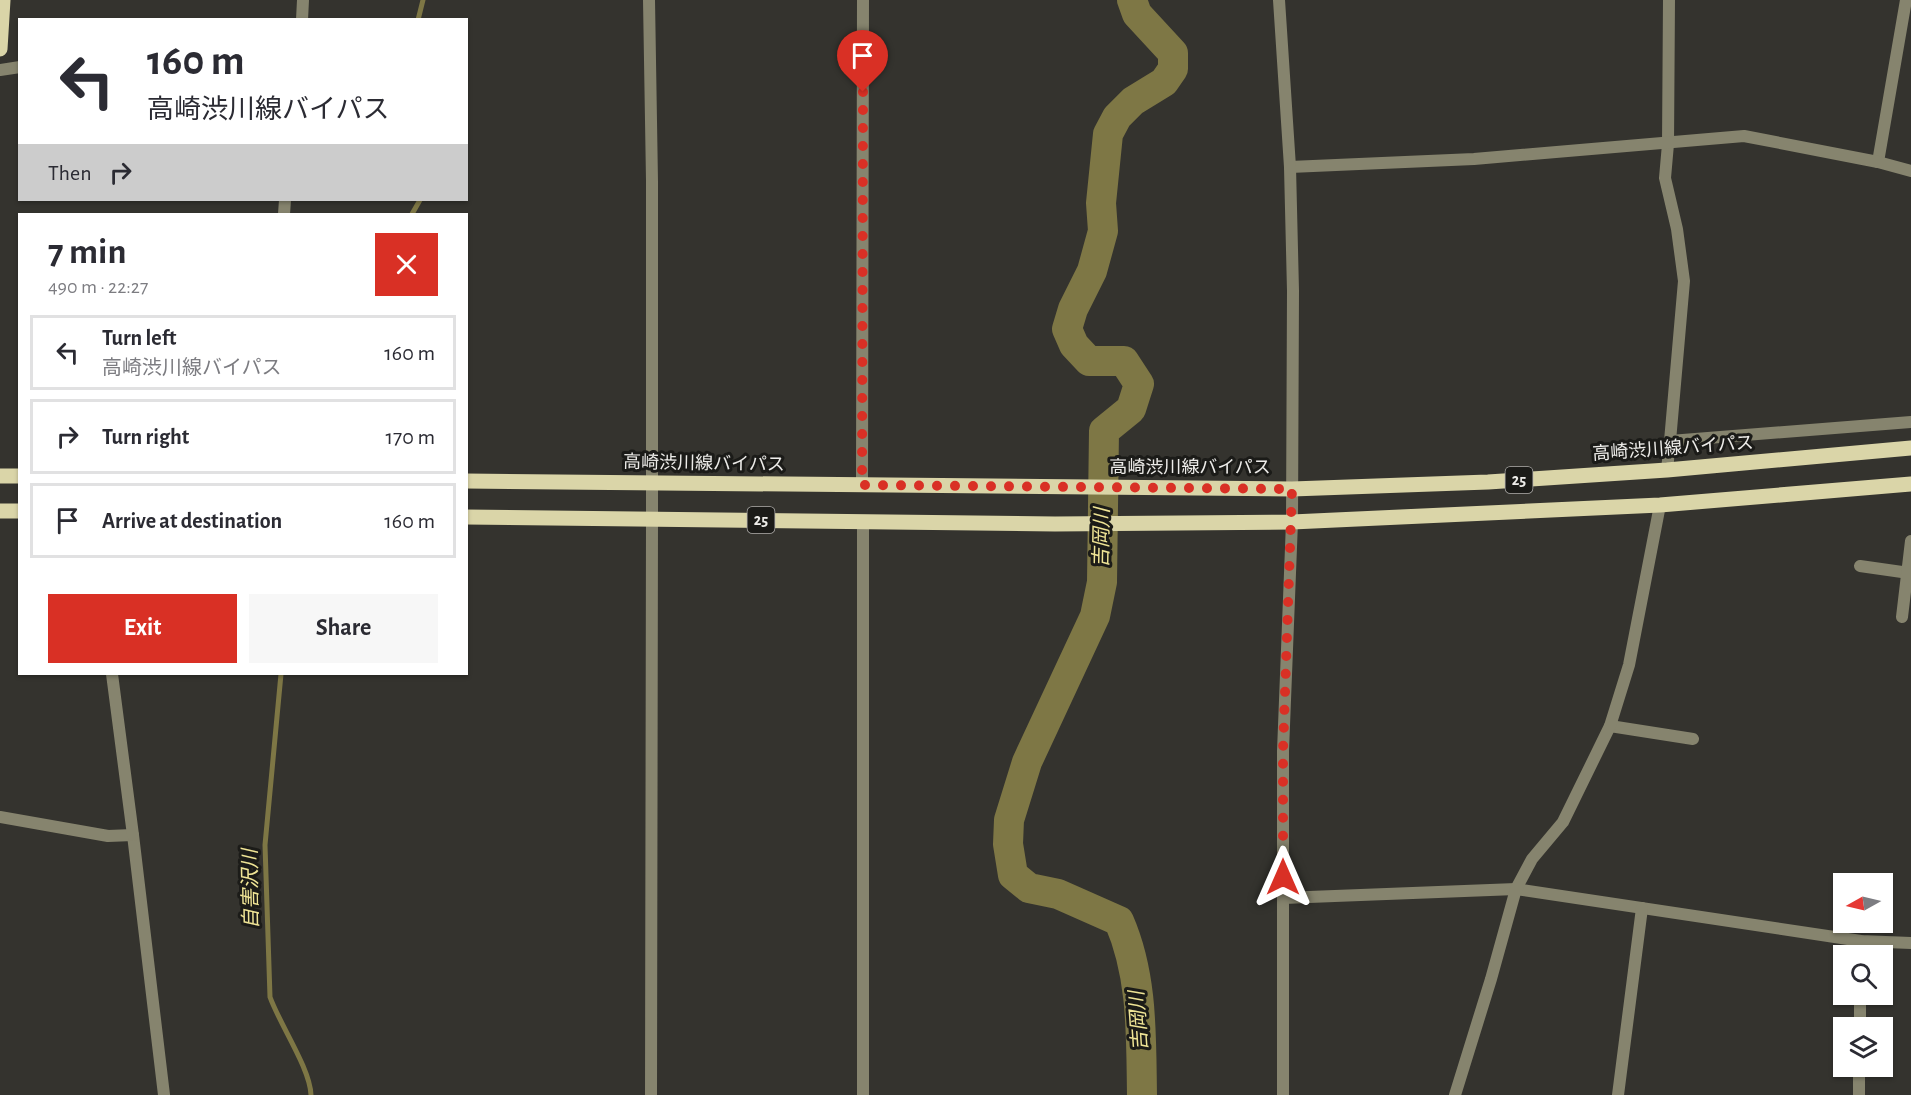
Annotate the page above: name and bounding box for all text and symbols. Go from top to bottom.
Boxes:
pin [837,30,888,92]
icon: arrive [846,39,879,72]
text: 160 m [147,40,245,82]
icon: left [48,42,126,120]
text: 高崎渋川線バイパス [147,96,389,123]
icon: right [104,156,137,189]
text: Then [48,162,92,184]
button: close [375,233,438,296]
text: 7 min [48,234,126,270]
text: 490 m · 22:27 [48,277,148,297]
text: Turn left [102,327,176,349]
icon: left [51,336,84,369]
text: 160 m [384,342,435,364]
text: 高崎渋川線バイパス [102,358,282,378]
icon: right [51,420,84,453]
text: Turn right [102,426,189,448]
text: 170 m [385,426,435,448]
street label: 高崎渋川線バイパス [1592,432,1754,464]
street label: 高崎渋川線バイパス [623,452,785,474]
street label: 高崎渋川線バイパス [1109,457,1271,477]
road number: 25 [1506,467,1532,493]
icon: arrive [51,504,84,537]
water label: 吉岡川 [1090,506,1113,568]
road number: 25 [748,507,774,533]
text: Arrive at destination [102,510,282,532]
text: 160 m [384,510,435,532]
button: Exit [48,594,237,663]
button: Share [249,594,438,663]
position arrow [1251,845,1315,909]
water label: 自害沢川 [239,847,262,929]
north arrow [1833,873,1893,933]
map controls [1833,873,1893,1077]
button: search [1833,945,1893,1005]
water label: 吉岡川 [1126,988,1151,1052]
button: layers [1833,1017,1893,1077]

